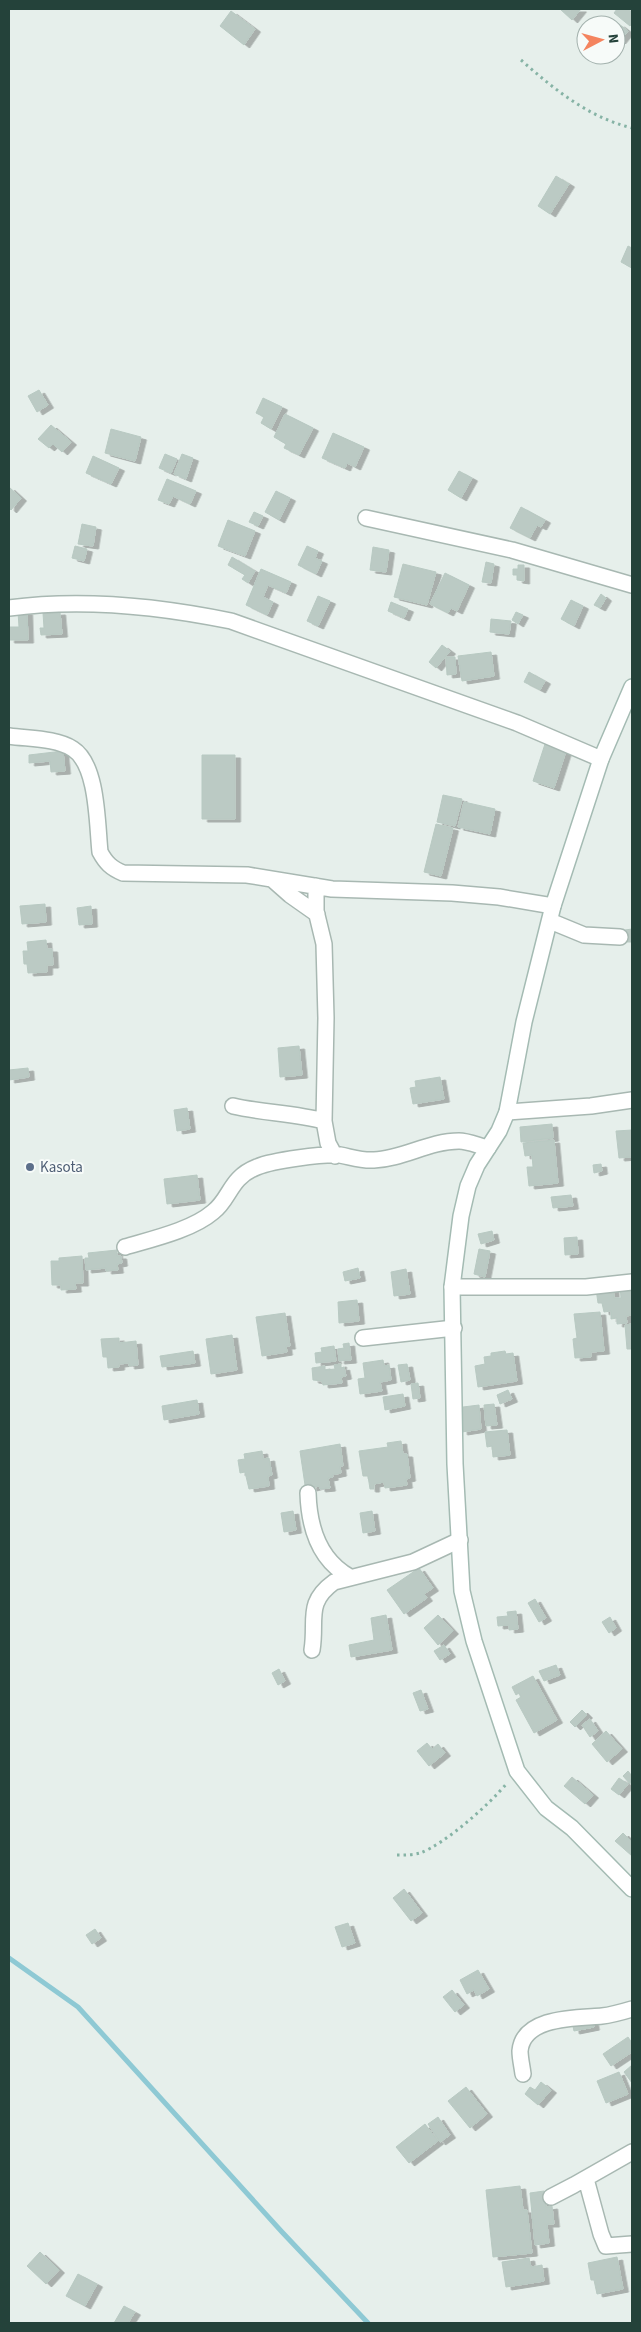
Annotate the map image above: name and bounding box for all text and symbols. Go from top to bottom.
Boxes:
north arrow [576,15,626,65]
text: N [603,33,623,44]
place label: Kasota [40,1157,83,1178]
marker: Kasota [24,1161,36,1173]

